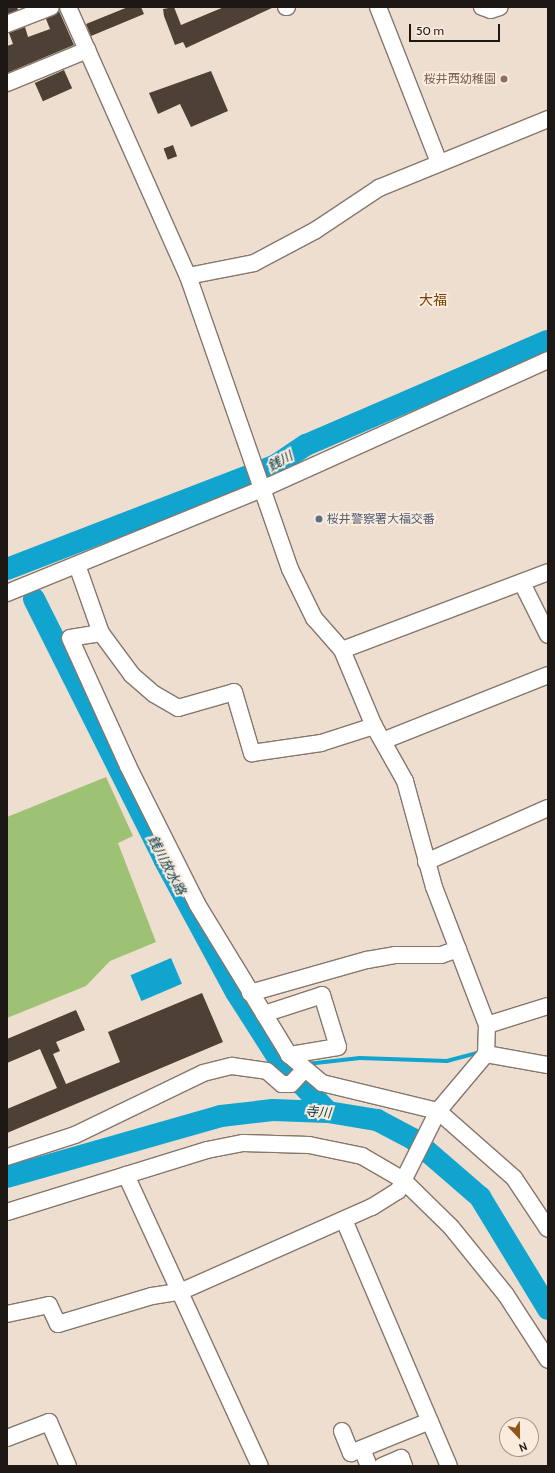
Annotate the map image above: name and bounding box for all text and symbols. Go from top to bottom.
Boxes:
scale bar [411,16,502,42]
text: 50 m [416,23,444,38]
place label: 桜井西幼稚園 [424,72,496,86]
marker: 桜井西幼稚園 [499,74,509,84]
district label: 大福 [419,292,447,308]
water label: 銭川 [265,448,295,474]
place label: 桜井警察署大福交番 [327,512,435,526]
marker: 桜井警察署大福交番 [314,514,324,524]
water label: 銭川放水路 [145,833,189,897]
water label: 寺川 [304,1103,332,1121]
north arrow [499,1417,539,1457]
text: N [517,1439,529,1455]

